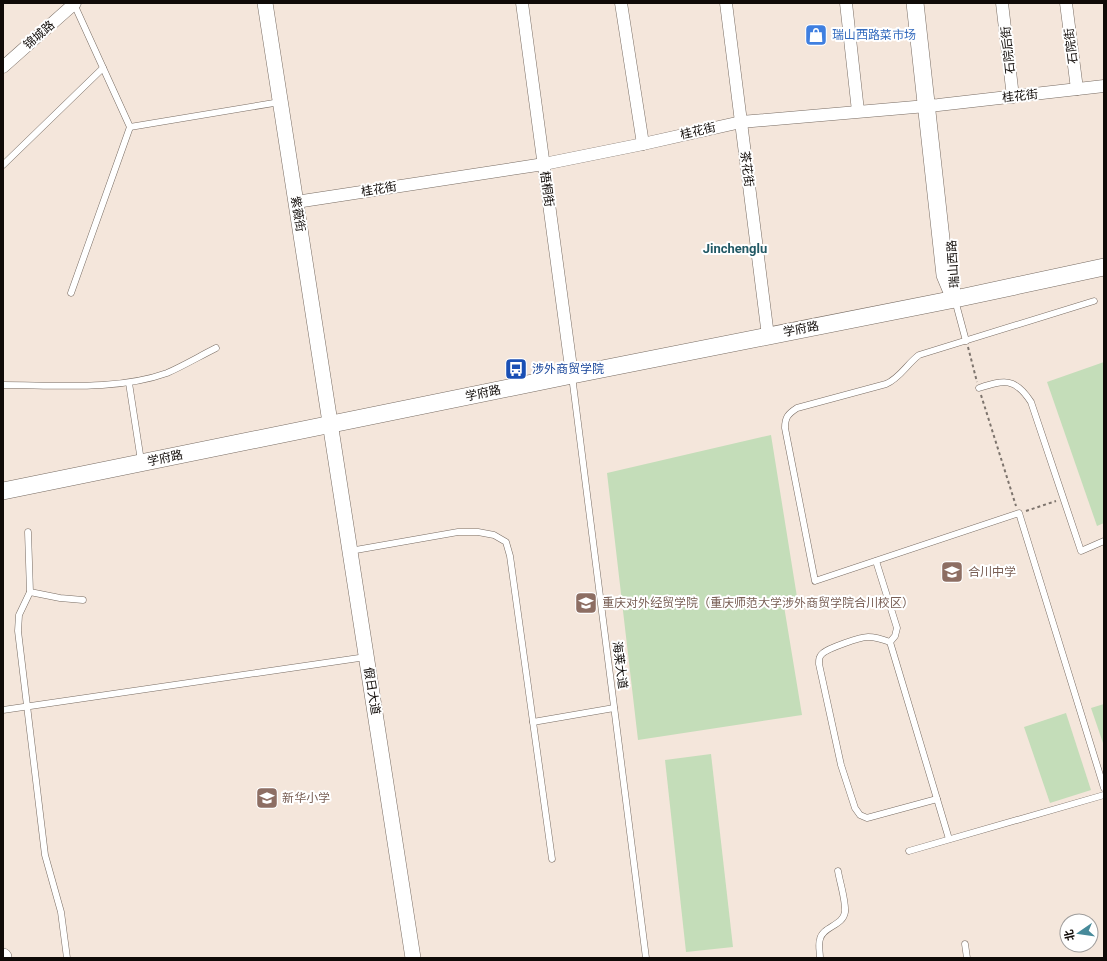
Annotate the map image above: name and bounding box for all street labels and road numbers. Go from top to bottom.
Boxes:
street label: 锦城路 [21,18,57,52]
street label: 石院后街 [999,25,1017,75]
street label: 石院街 [1062,27,1080,65]
street label: 桂花街 [1001,87,1039,105]
street label: 桂花街 [679,120,717,142]
street label: 茶花街 [738,150,756,188]
street label: 梧桐街 [538,170,556,208]
street label: 桂花街 [360,179,398,199]
street label: 紫薇街 [288,195,308,233]
street label: 瑞山西路 [944,240,962,288]
street label: 学府路 [782,319,820,339]
street label: 学府路 [464,382,502,404]
street label: 学府路 [146,447,184,469]
street label: 海莱大道 [610,640,630,690]
street label: 假日大道 [361,666,383,716]

